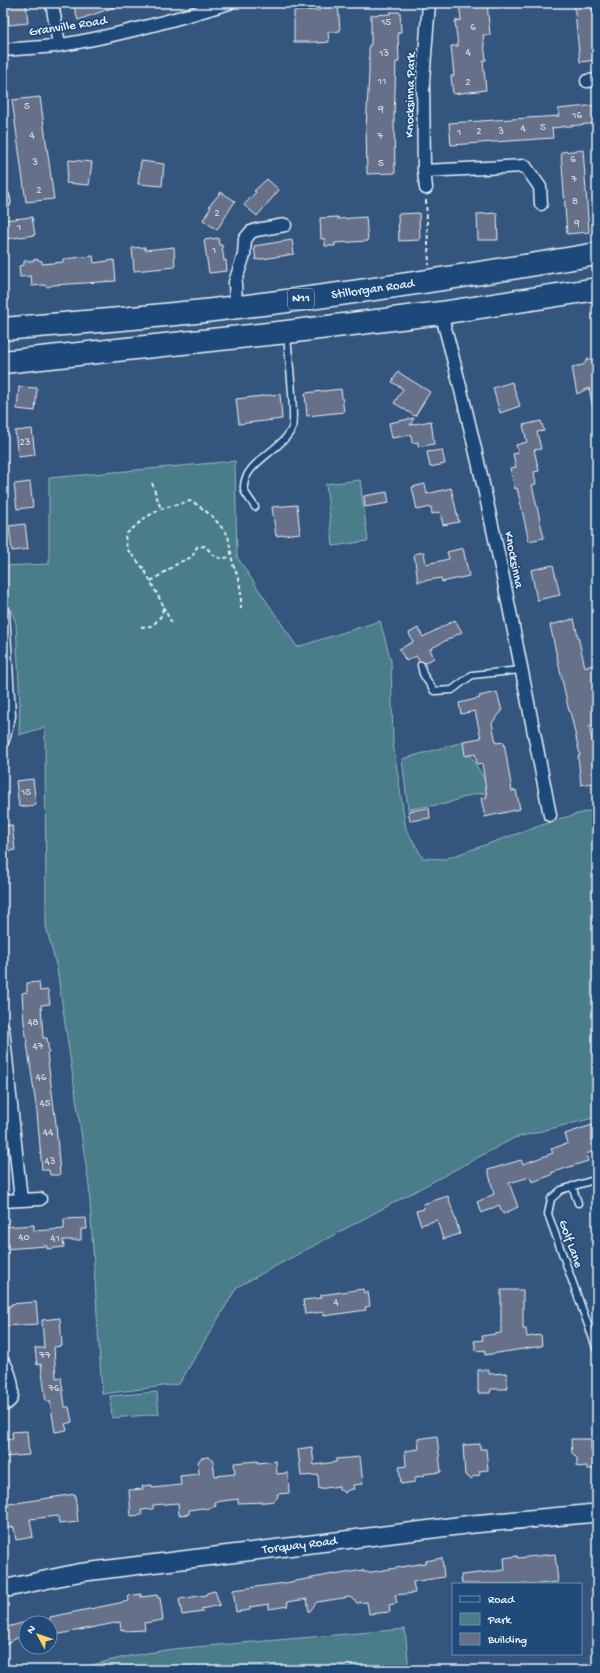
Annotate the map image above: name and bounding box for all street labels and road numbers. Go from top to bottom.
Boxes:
street label: Granville Road [28,13,109,41]
street label: Knocksinna Park [403,51,419,138]
street label: Stillorgan Road [330,276,417,303]
road number: N11 [288,289,314,309]
street label: Knocksinna [500,530,526,590]
street label: Golf Lane [554,1218,586,1270]
street label: Torquay Road [260,1533,339,1558]

